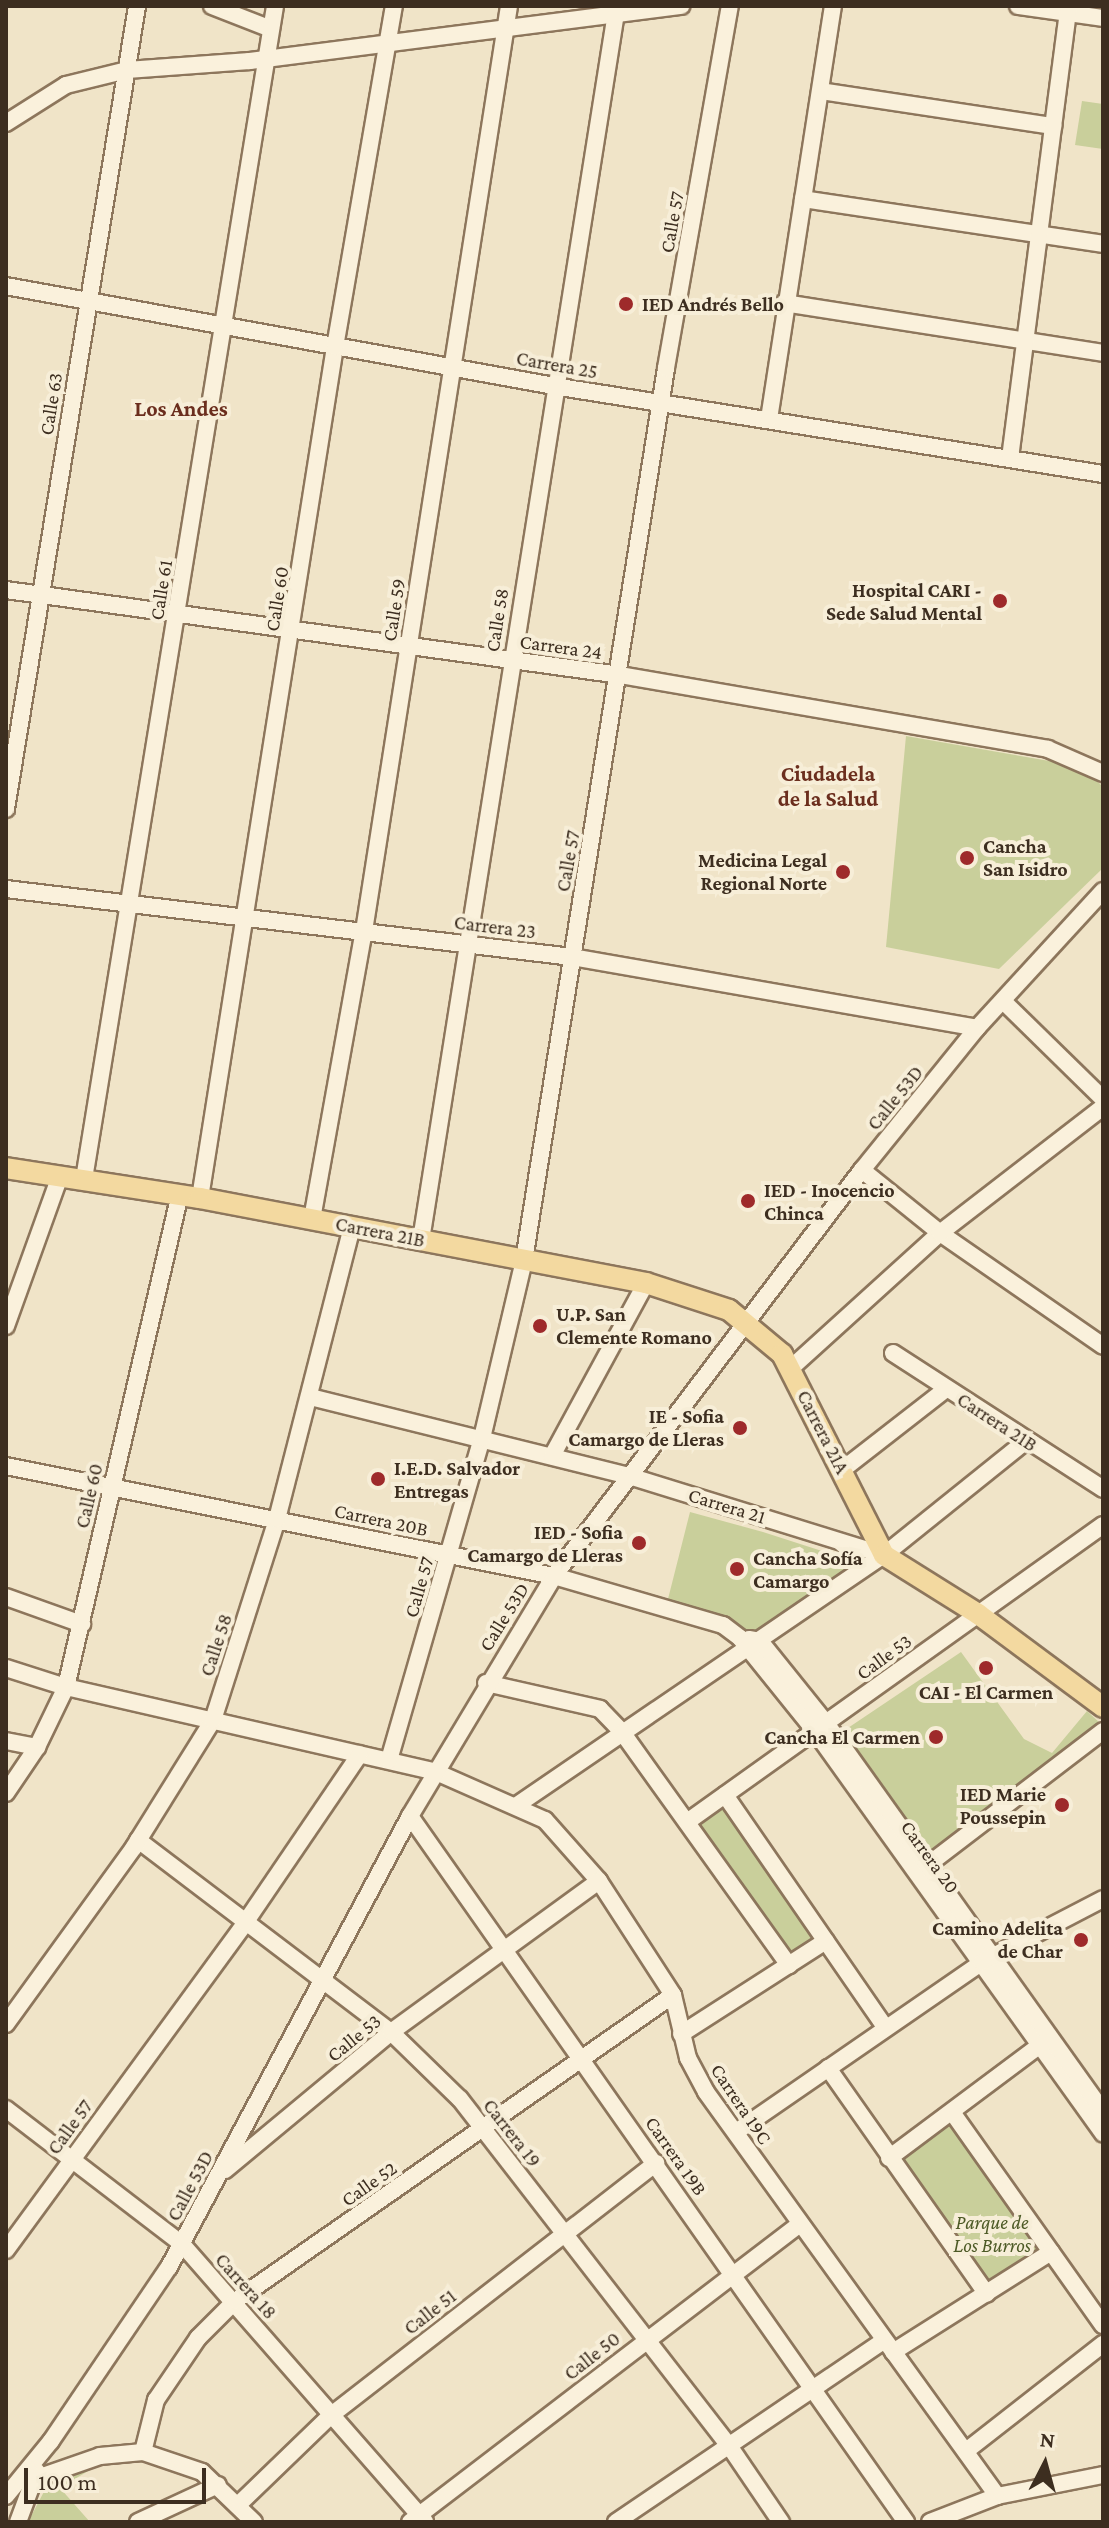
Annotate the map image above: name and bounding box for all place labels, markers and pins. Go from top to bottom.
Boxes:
place label: IED Andrés Bello [642,292,784,316]
marker: IED Andrés Bello [617,295,635,313]
place label: Hospital CARI - Sede Salud Mental [826,578,982,625]
marker: Hospital CARI - Sede Salud Mental [989,590,1011,612]
place label: Cancha San Isidro [983,834,1068,881]
place label: Medicina Legal Regional Norte [698,848,827,895]
marker: Cancha San Isidro [958,849,976,867]
marker: Medicina Legal Regional Norte [834,863,852,881]
place label: IED - Inocencio Chinca [764,1178,895,1225]
marker: IED - Inocencio Chinca [739,1192,757,1210]
place label: U.P. San Clemente Romano [556,1302,712,1349]
marker: U.P. San Clemente Romano [531,1317,549,1335]
place label: IE - Sofia Camargo de Lleras [568,1404,724,1451]
marker: IE - Sofia Camargo de Lleras [731,1419,749,1437]
place label: I.E.D. Salvador Entregas [394,1456,520,1503]
marker: I.E.D. Salvador Entregas [369,1470,387,1488]
place label: IED - Sofia Camargo de Lleras [467,1520,623,1567]
marker: IED - Sofia Camargo de Lleras [630,1534,648,1552]
place label: Cancha Sofía Camargo [753,1546,863,1593]
marker: Cancha Sofía Camargo [728,1560,746,1578]
marker: CAI - El Carmen [977,1659,995,1677]
place label: CAI - El Carmen [919,1680,1053,1704]
place label: Cancha El Carmen [764,1725,920,1749]
marker: Cancha El Carmen [927,1728,945,1746]
place label: IED Marie Poussepin [960,1782,1046,1829]
marker: IED Marie Poussepin [1053,1796,1071,1814]
place label: Camino Adelita de Char [932,1916,1063,1963]
marker: Camino Adelita de Char [1070,1929,1092,1951]

